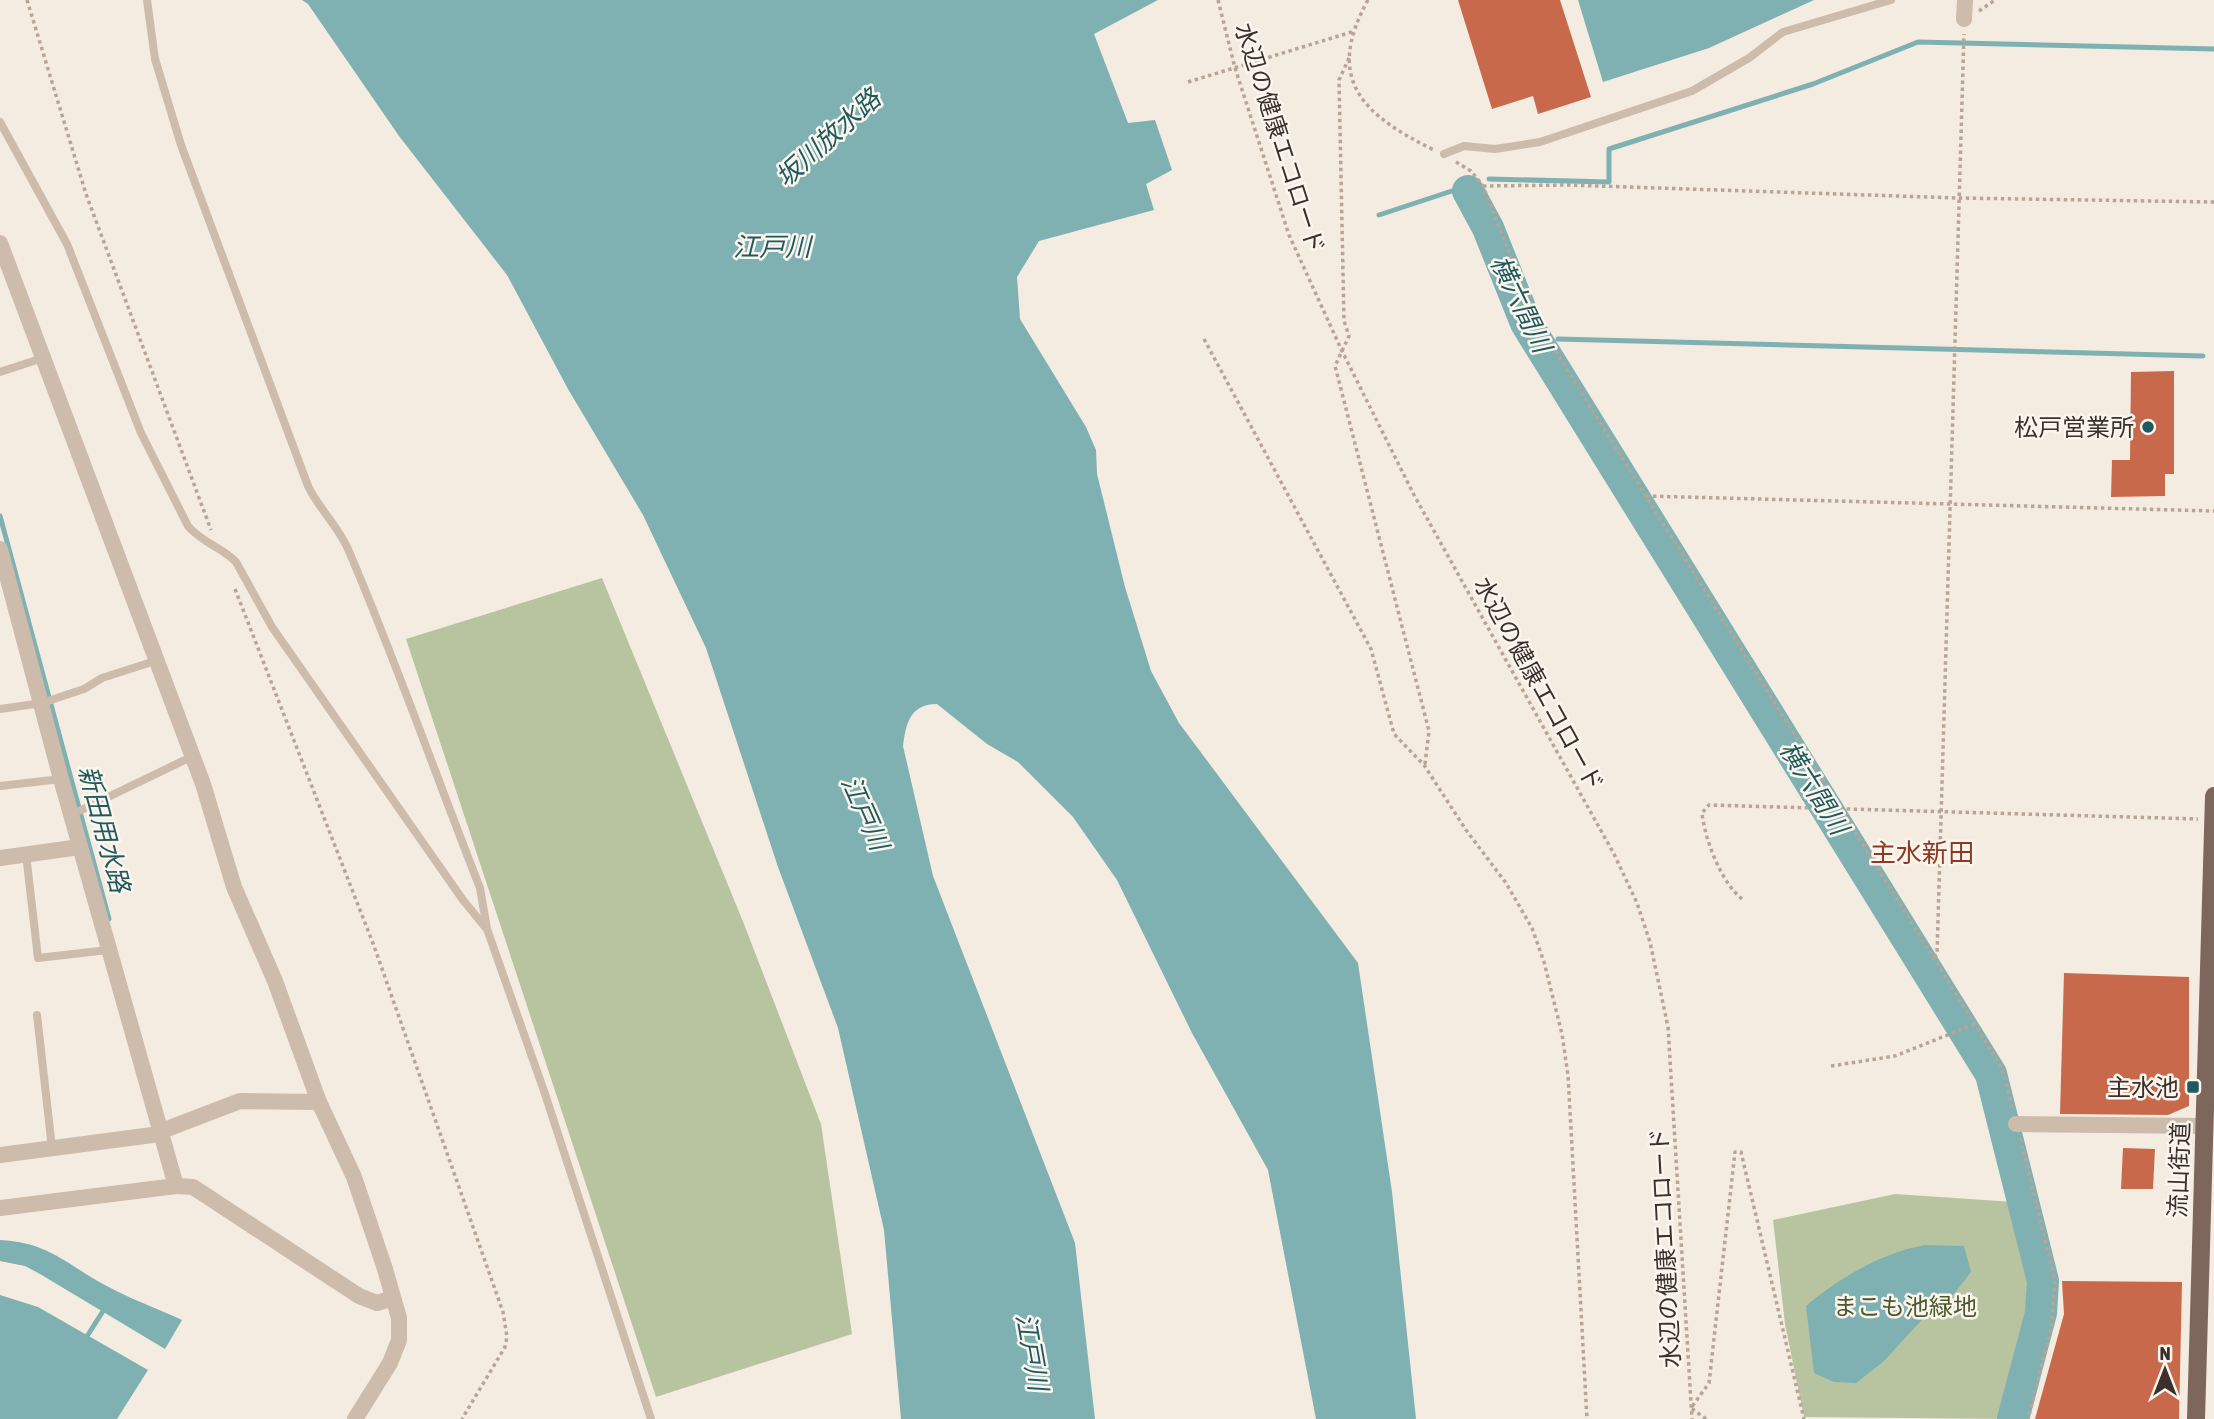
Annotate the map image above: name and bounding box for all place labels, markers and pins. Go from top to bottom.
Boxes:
place label: 松戸営業所 [2014,414,2134,441]
marker: 松戸営業所 [2140,419,2156,435]
place label: 主水池 [2107,1074,2179,1101]
marker: 主水池 [2185,1079,2201,1095]

